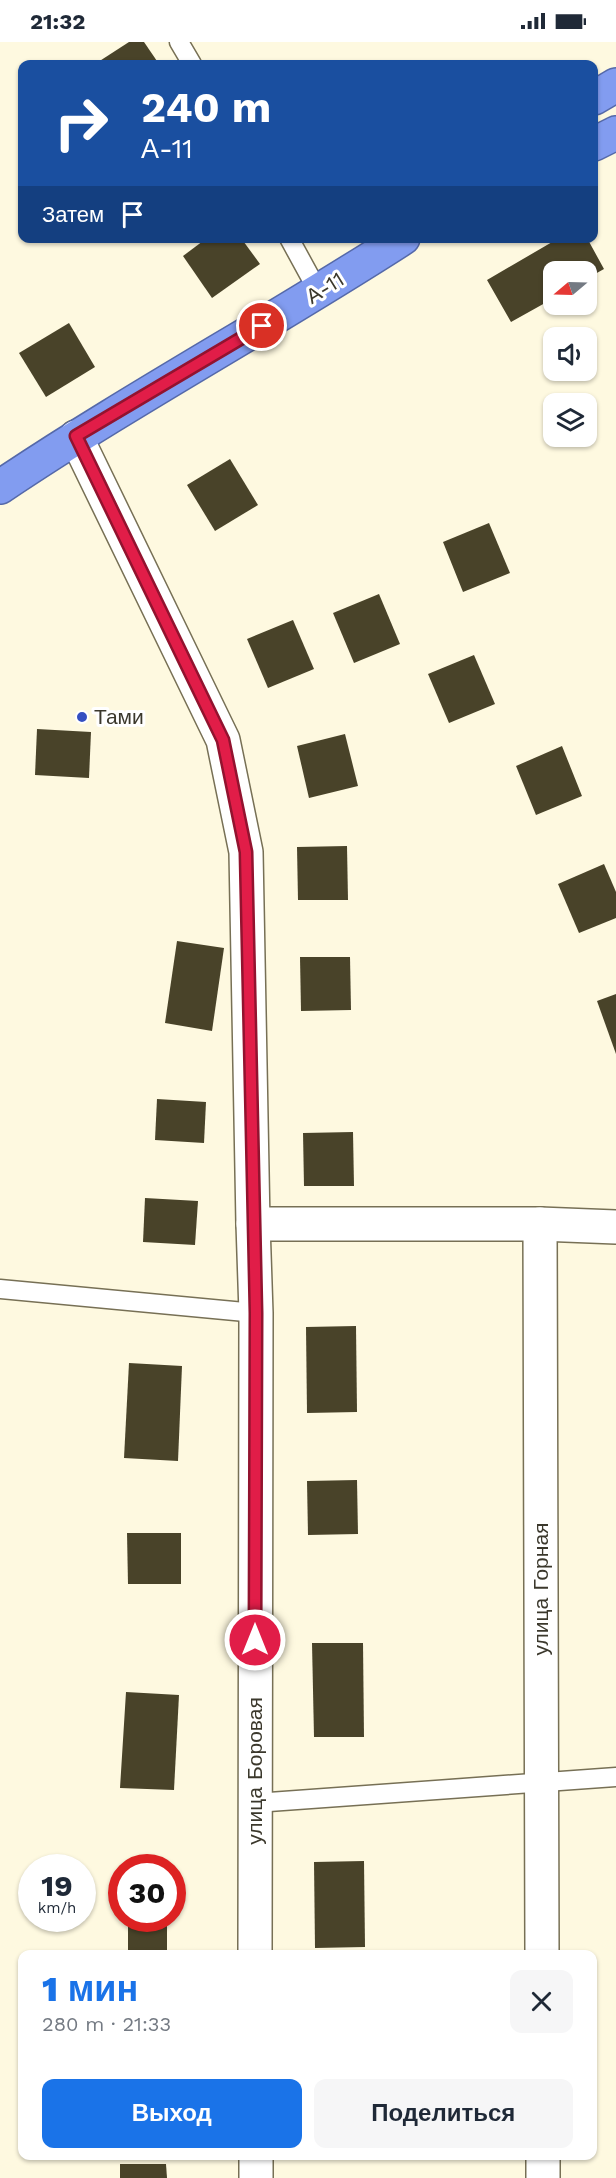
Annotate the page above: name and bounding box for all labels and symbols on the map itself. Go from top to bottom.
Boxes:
north arrow [543,261,597,315]
street label: А-11 [301,266,348,309]
pin [236,300,287,351]
place label: Тами [94,704,144,729]
marker: Тами [75,710,89,724]
street label: улица Горная [528,1523,553,1655]
position arrow [223,1608,287,1672]
street label: улица Боровая [242,1697,267,1845]
speed limit sign: 30 [108,1854,186,1932]

